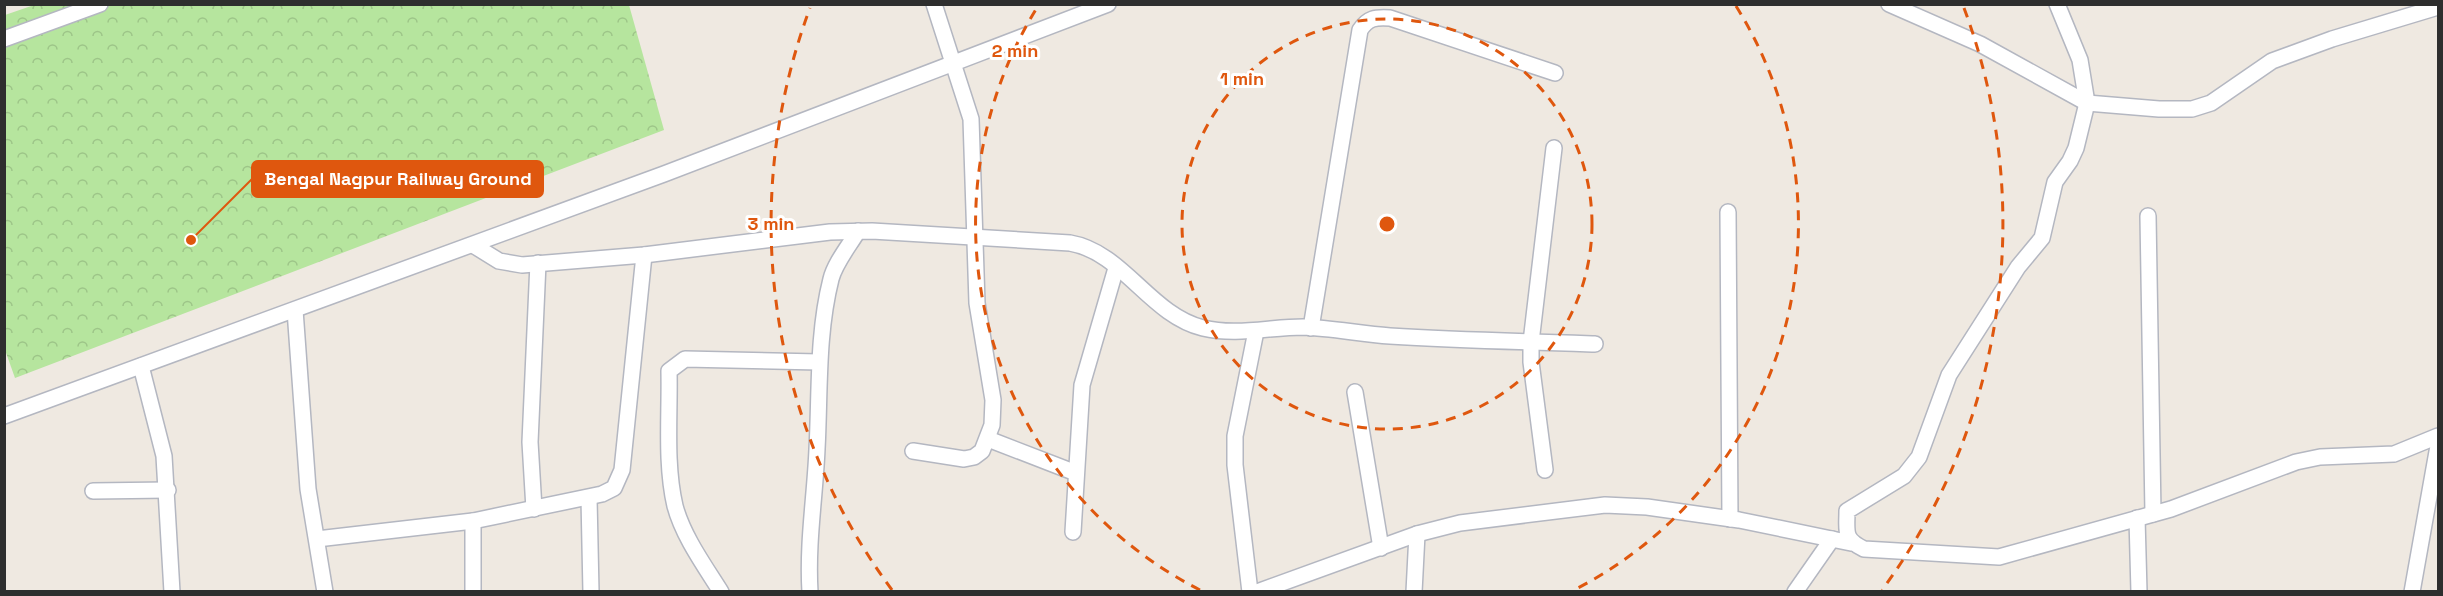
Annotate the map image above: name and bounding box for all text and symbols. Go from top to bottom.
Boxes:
text: 2 min [992,39,1038,62]
text: 1 min [1220,67,1264,90]
callout: Bengal Nagpur Railway Ground [252,161,543,197]
text: Bengal Nagpur Railway Ground [264,167,532,190]
text: 3 min [748,212,794,235]
centre of rings [1377,214,1397,234]

